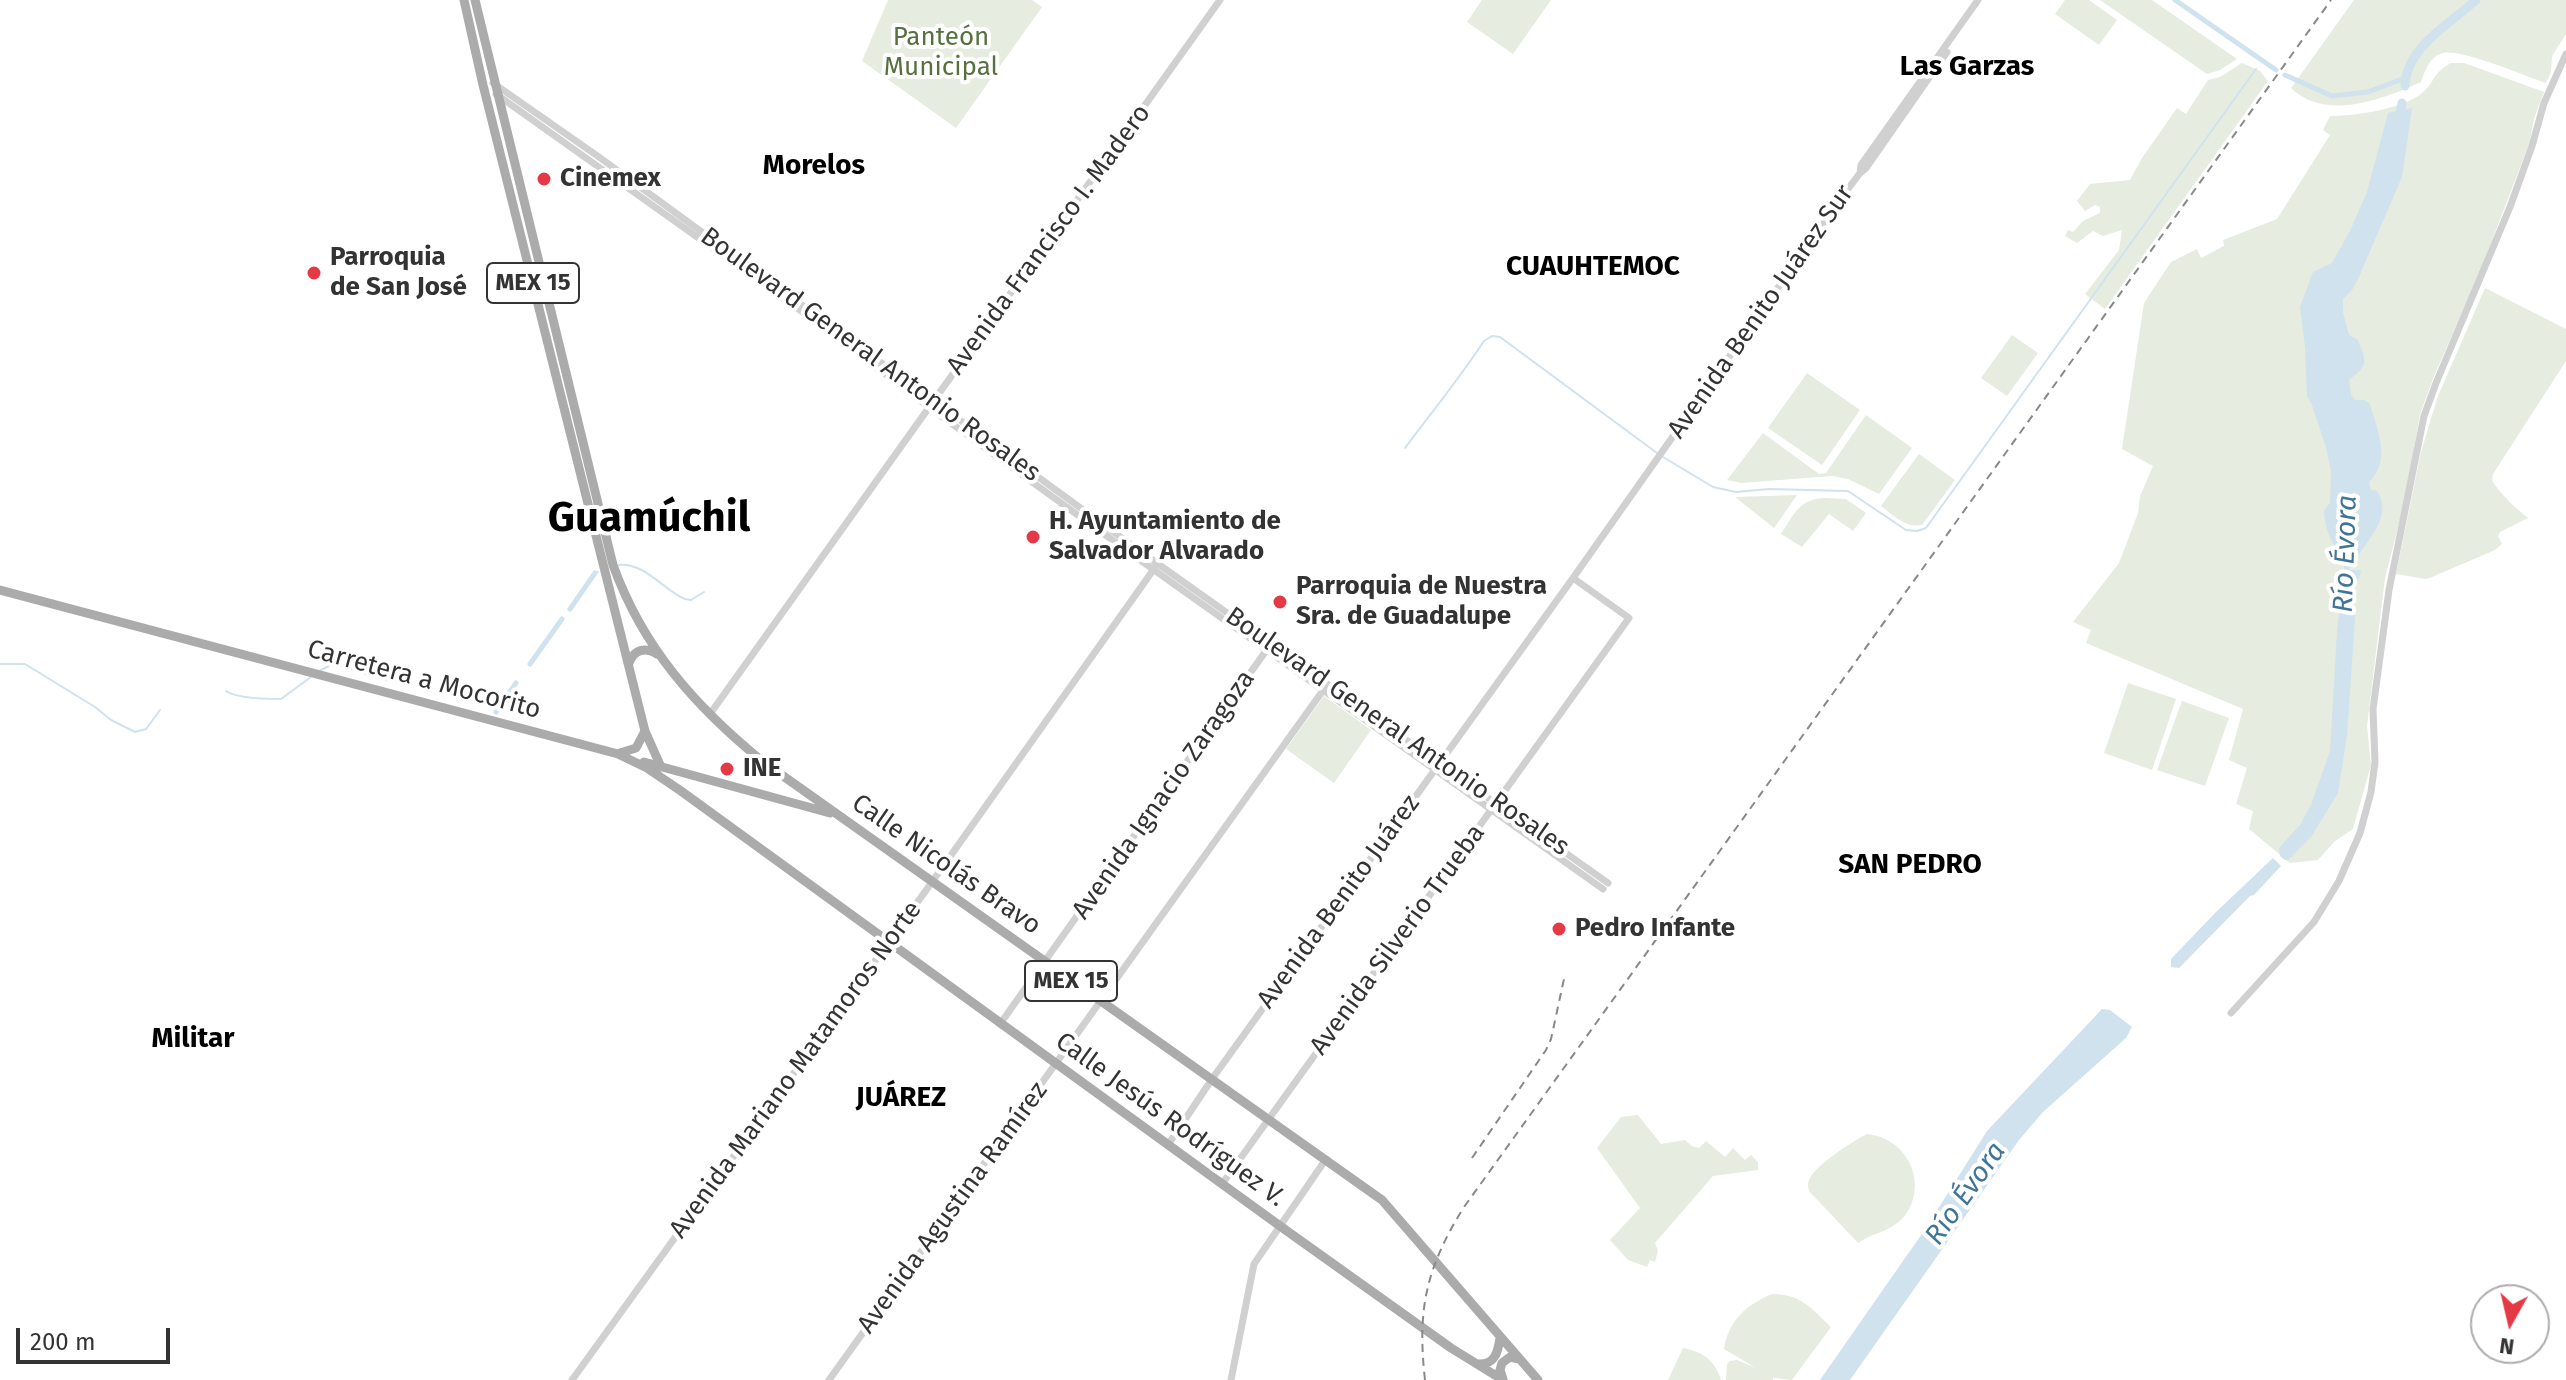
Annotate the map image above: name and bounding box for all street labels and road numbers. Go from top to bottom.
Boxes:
street label: Avenida Francisco I. Madero [940,99,1158,381]
street label: Avenida Benito Juárez Sur [1661,179,1861,445]
street label: Boulevard General Antonio Rosales [694,221,1046,489]
road number: MEX 15 [487,263,579,303]
street label: Boulevard General Antonio Rosales [1219,601,1575,863]
street label: Carretera a Mocorito [304,634,544,726]
street label: Avenida Ignacio Zaragoza [1066,664,1262,926]
street label: Calle Nicolás Bravo [846,788,1046,942]
street label: Avenida Benito Juárez [1251,789,1427,1015]
street label: Avenida Silverio Trueba [1304,819,1492,1061]
street label: Avenida Mariano Matamoros Norte [663,895,929,1245]
road number: MEX 15 [1025,961,1117,1001]
street label: Calle Jesús Rodríguez V. [1049,1026,1291,1214]
street label: Avenida Agustina Ramírez [851,1076,1055,1340]

